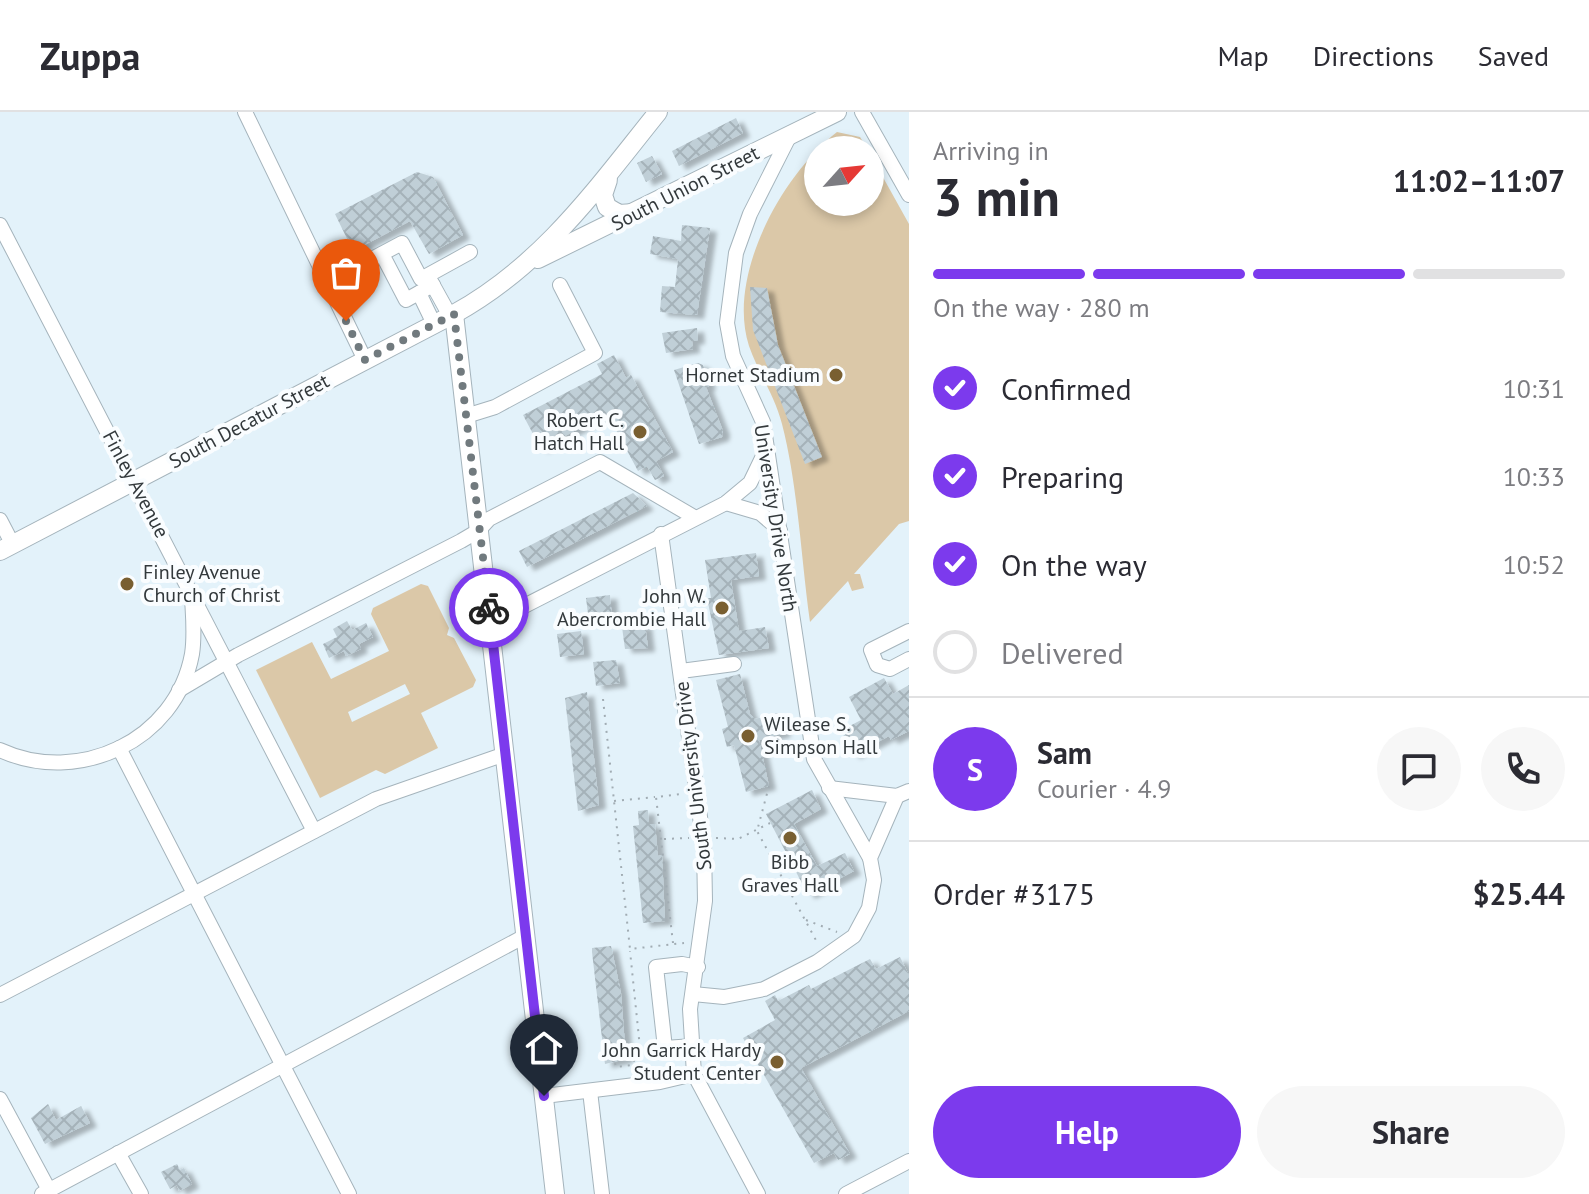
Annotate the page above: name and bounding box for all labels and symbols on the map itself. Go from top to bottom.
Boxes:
north arrow [804,136,884,216]
street label: South Union Street [607,139,764,236]
pin [312,239,380,321]
place label: Hornet Stadium [685,362,820,388]
marker: Hornet Stadium [827,366,845,384]
street label: South Decatur Street [164,368,334,474]
place label: Robert C. Hatch Hall [534,407,624,456]
street label: University Drive North [748,422,804,614]
marker: Robert C. Hatch Hall [631,423,649,441]
street label: Finley Avenue [97,426,175,542]
place label: Finley Avenue Church of Christ [143,559,280,608]
courier [449,568,529,648]
marker: Finley Avenue Church of Christ [118,575,136,593]
place label: John W. Abercrombie Hall [557,583,706,632]
marker: John W. Abercrombie Hall [713,599,731,617]
street label: South University Drive [669,680,717,872]
place label: Wilease S. Simpson Hall [764,711,878,760]
marker: Wilease S. Simpson Hall [739,727,757,745]
marker: Bibb Graves Hall [781,829,799,847]
place label: Bibb Graves Hall [741,849,839,898]
pin [510,1014,578,1096]
place label: John Garrick Hardy Student Center [602,1037,762,1086]
marker: John Garrick Hardy Student Center [768,1053,786,1071]

